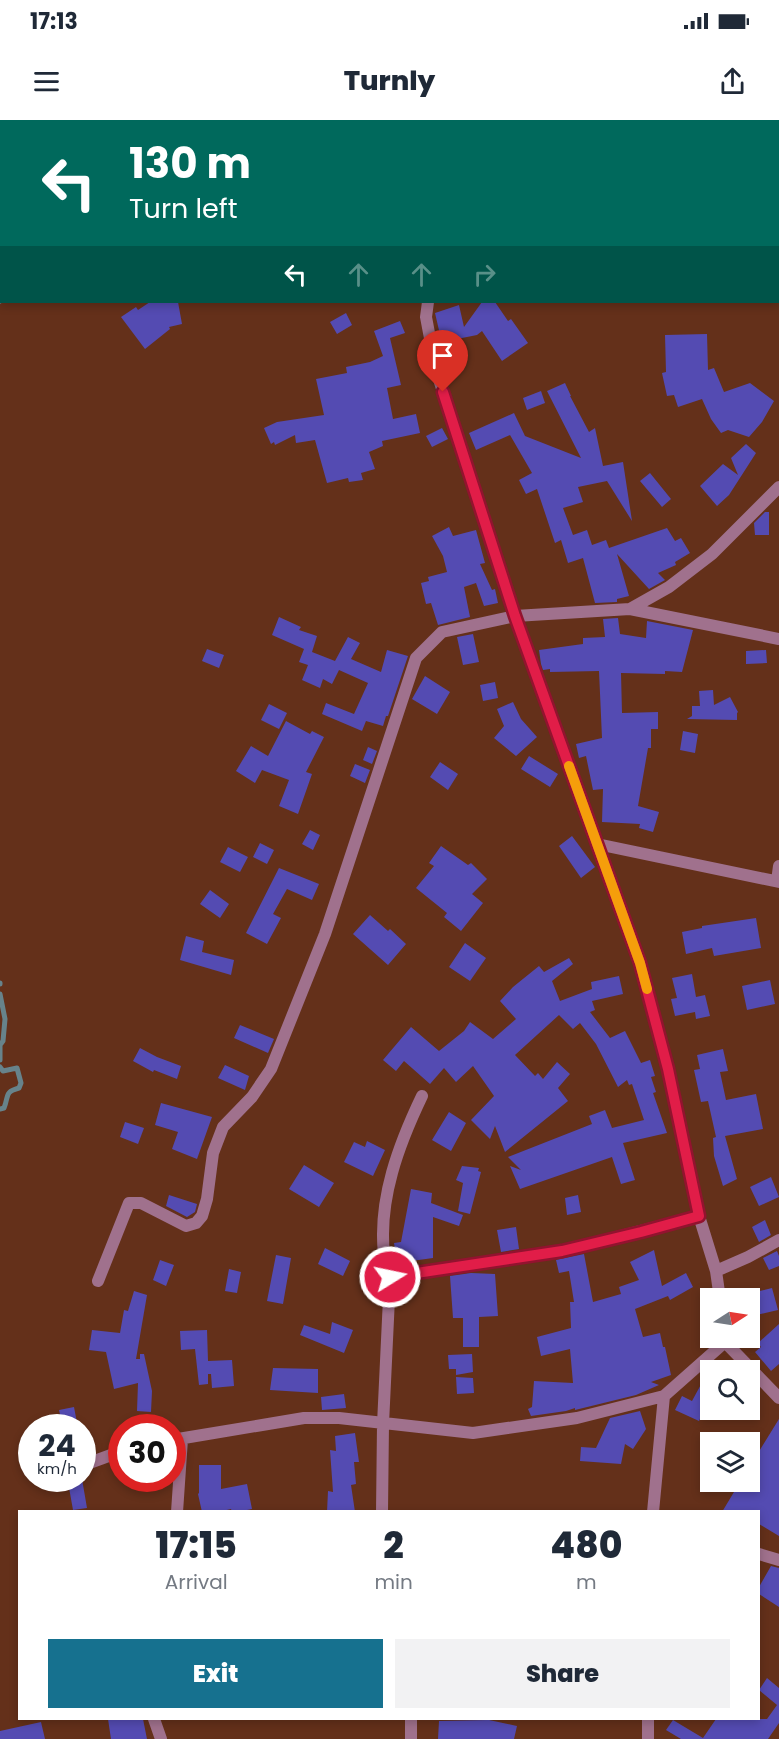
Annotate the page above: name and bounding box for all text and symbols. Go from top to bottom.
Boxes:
text: 17:13 [30,6,78,37]
text: Turnly [344,62,435,99]
icon: menu [30,65,63,98]
icon: share [716,65,749,98]
text: 130 m [129,134,251,193]
icon: left [30,144,108,222]
text: Turn left [129,190,238,227]
icon: left [279,258,312,291]
icon: ahead [342,258,375,291]
icon: ahead [405,258,438,291]
icon: right [468,258,501,291]
pin [417,330,468,392]
icon: arrive [426,339,459,372]
position arrow [358,1245,422,1309]
north arrow [700,1288,760,1348]
map controls [700,1288,760,1492]
button: search [700,1360,760,1420]
speed limit sign: 30 [108,1414,186,1492]
text: 24 [38,1424,76,1467]
button: layers [700,1432,760,1492]
text: km/h [37,1458,77,1479]
text: 17:15 [156,1520,237,1571]
text: 2 [383,1520,404,1571]
text: 480 [550,1520,622,1571]
text: Arrival [165,1568,228,1596]
text: min [374,1568,413,1596]
text: m [576,1568,597,1596]
button: Exit [48,1639,383,1708]
button: Share [395,1639,730,1708]

